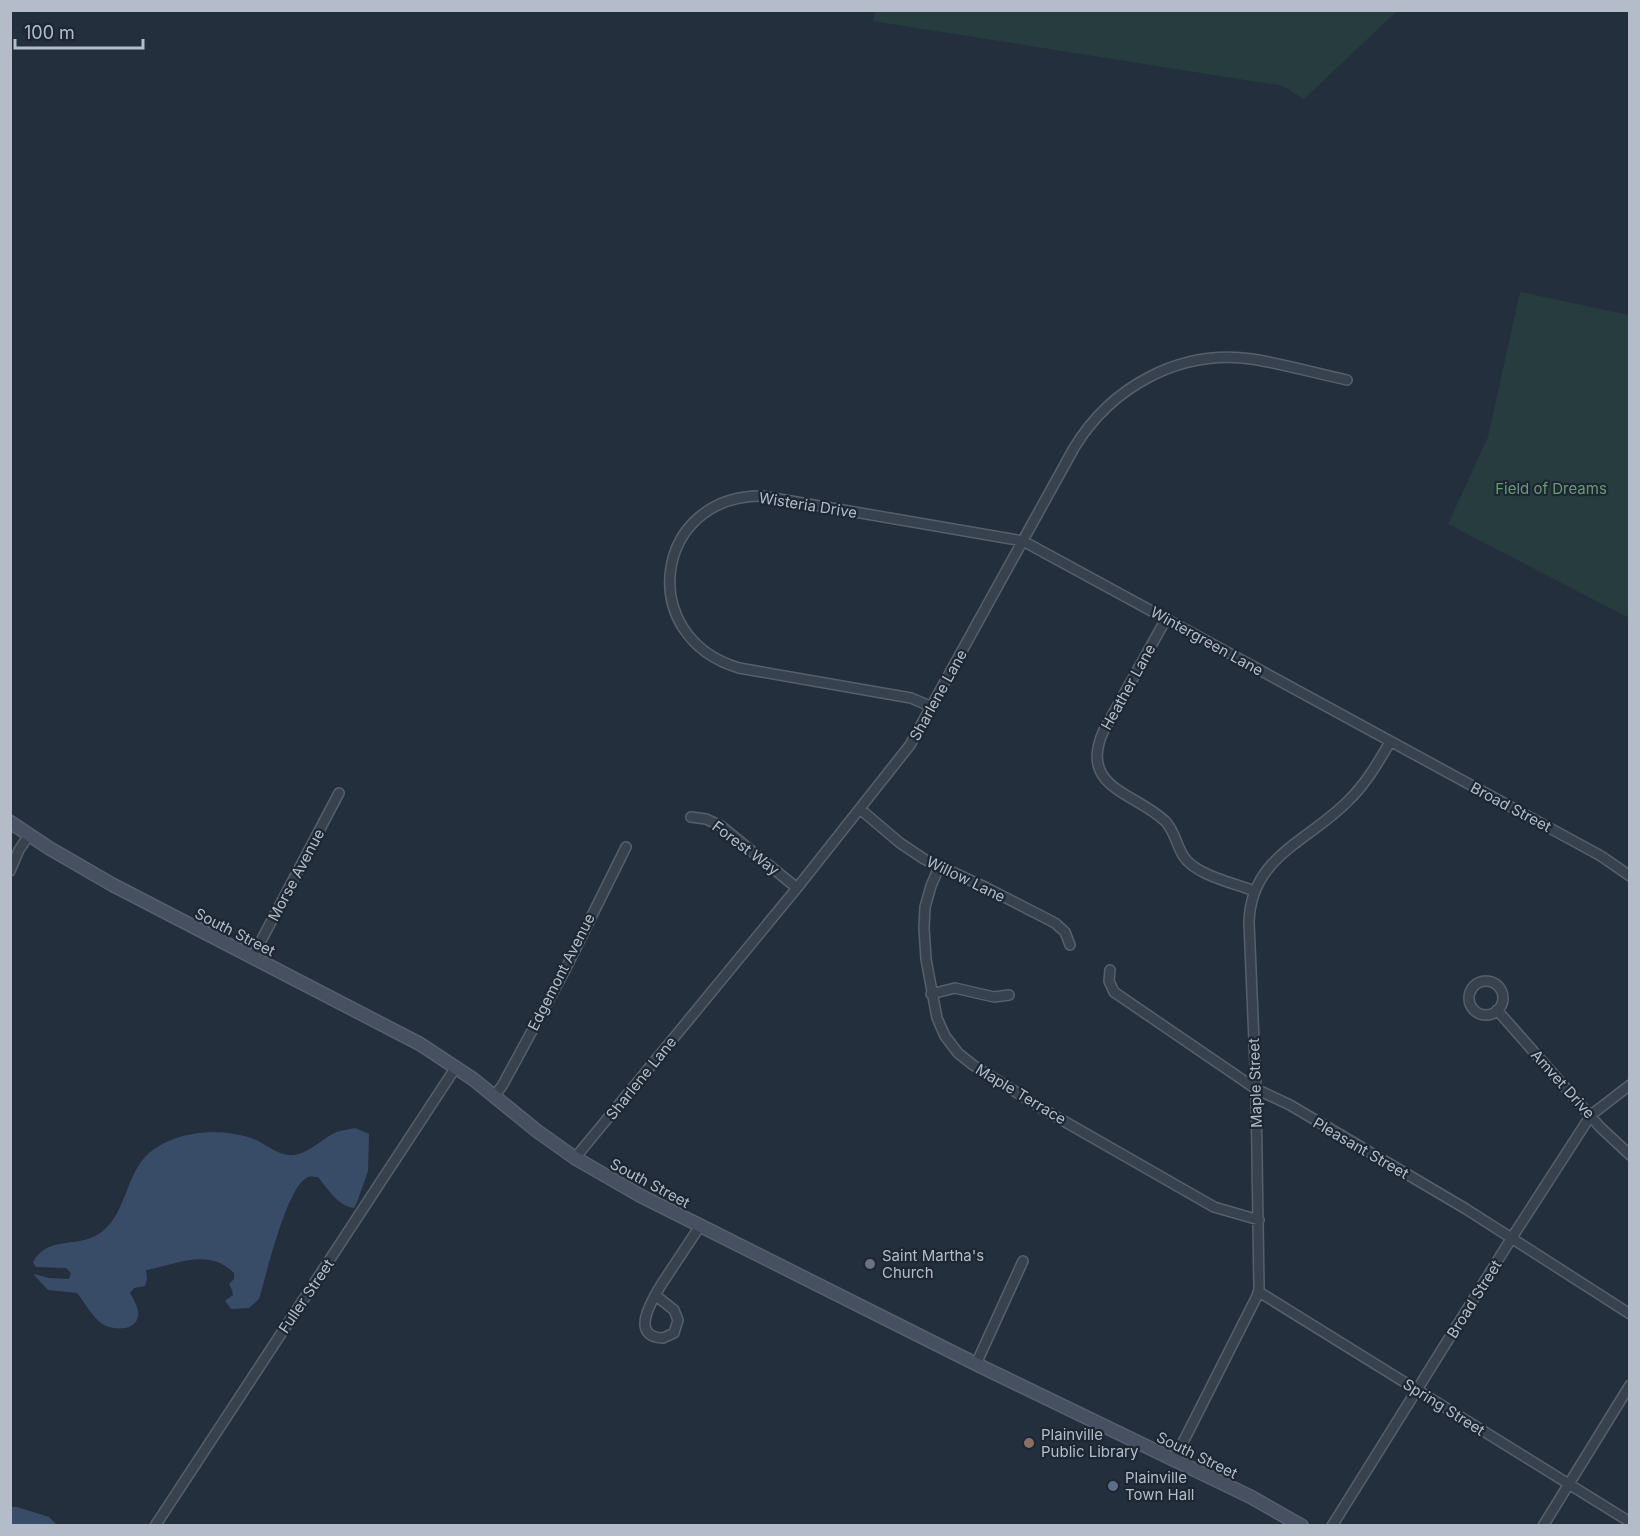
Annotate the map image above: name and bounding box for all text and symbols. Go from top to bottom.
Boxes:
scale bar [15,12,142,50]
text: 100 m [24,22,75,43]
park label: Field of Dreams [1495,479,1607,498]
street label: Wisteria Drive [758,488,858,522]
street label: Wintergreen Lane [1147,602,1267,680]
street label: Heather Lane [1097,641,1159,733]
street label: Sharlene Lane [905,646,971,744]
street label: Broad Street [1467,778,1555,836]
street label: Forest Way [709,817,784,880]
street label: Morse Avenue [264,826,328,924]
street label: Willow Lane [923,852,1009,906]
street label: South Street [192,904,279,960]
street label: Edgemont Avenue [523,910,599,1034]
street label: Sharlene Lane [602,1033,680,1123]
street label: Maple Street [1244,1038,1266,1128]
street label: Amvet Drive [1527,1046,1599,1122]
street label: Maple Terrace [972,1060,1070,1128]
street label: Pleasant Street [1310,1113,1412,1183]
street label: South Street [607,1154,693,1212]
place label: Saint Martha's Church [882,1246,984,1282]
street label: Fuller Street [274,1255,338,1337]
street label: Broad Street [1442,1256,1506,1342]
marker: Saint Martha's Church [863,1257,877,1271]
street label: Spring Street [1400,1374,1489,1440]
place label: Plainville Public Library [1041,1425,1139,1461]
street label: South Street [1153,1427,1241,1483]
marker: Plainville Public Library [1022,1436,1036,1450]
place label: Plainville Town Hall [1125,1468,1194,1504]
marker: Plainville Town Hall [1106,1479,1120,1493]

